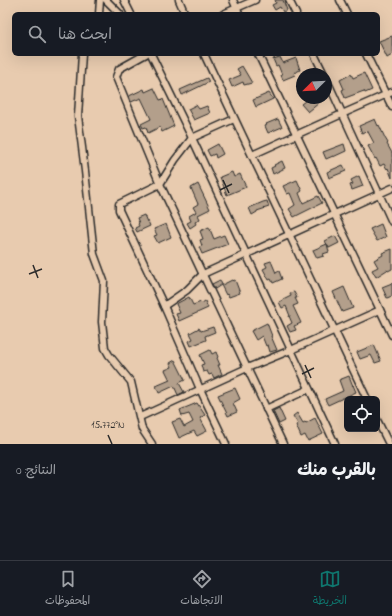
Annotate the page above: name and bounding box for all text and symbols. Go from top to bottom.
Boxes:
search box [12,12,380,56]
icon: search [26,23,48,45]
text: ابحث هنا [58,24,112,46]
north arrow [296,68,332,104]
map controls [344,396,380,432]
button: locate [344,396,380,432]
text: 15.772°N [91,418,125,433]
text: بالقرب منك [297,458,376,483]
text: النتائج: 0 [16,461,56,480]
tab: المحفوظات [45,568,90,610]
tab: الاتجاهات [180,568,223,610]
tab: الخريطة [313,568,347,610]

